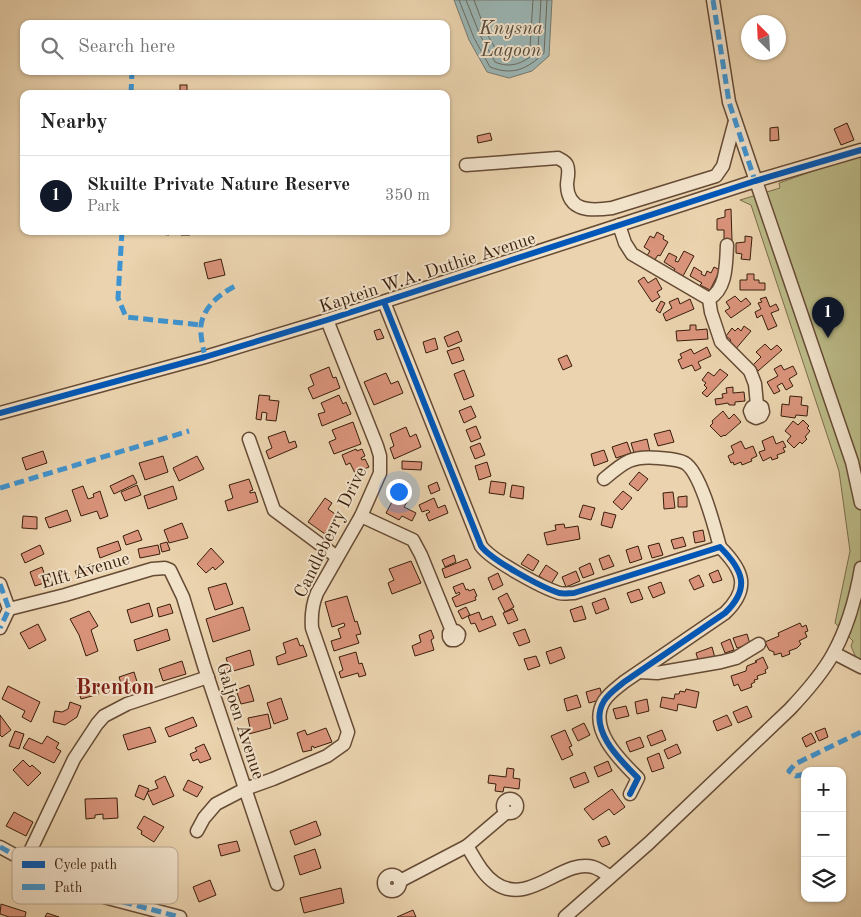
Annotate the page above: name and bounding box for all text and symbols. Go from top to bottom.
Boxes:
north arrow [741,15,786,60]
search box [20,20,450,75]
water label: Knysna Lagoon [478,20,543,61]
icon: search [38,34,66,62]
text: Search here [78,38,175,57]
text: Nearby [40,112,108,133]
text: Skuilte Private Nature Reserve [87,176,350,195]
text: 1 [51,188,61,204]
text: 350 m [385,188,430,204]
text: Park [87,199,120,215]
street label: Kaptein W.A. Duthie Avenue [317,229,538,317]
pin: 1 [812,297,844,338]
street label: Candleberry Drive [291,464,370,601]
your location [386,479,412,505]
street label: Elft Avenue [39,550,132,592]
street label: Galjoen Avenue [213,661,267,782]
district label: Brenton [75,677,155,699]
map controls [801,767,846,902]
button: + [801,767,846,812]
button: − [801,812,846,857]
legend [12,847,178,904]
button: layers [801,857,846,902]
text: Cycle path [54,858,117,872]
text: Path [54,881,83,895]

